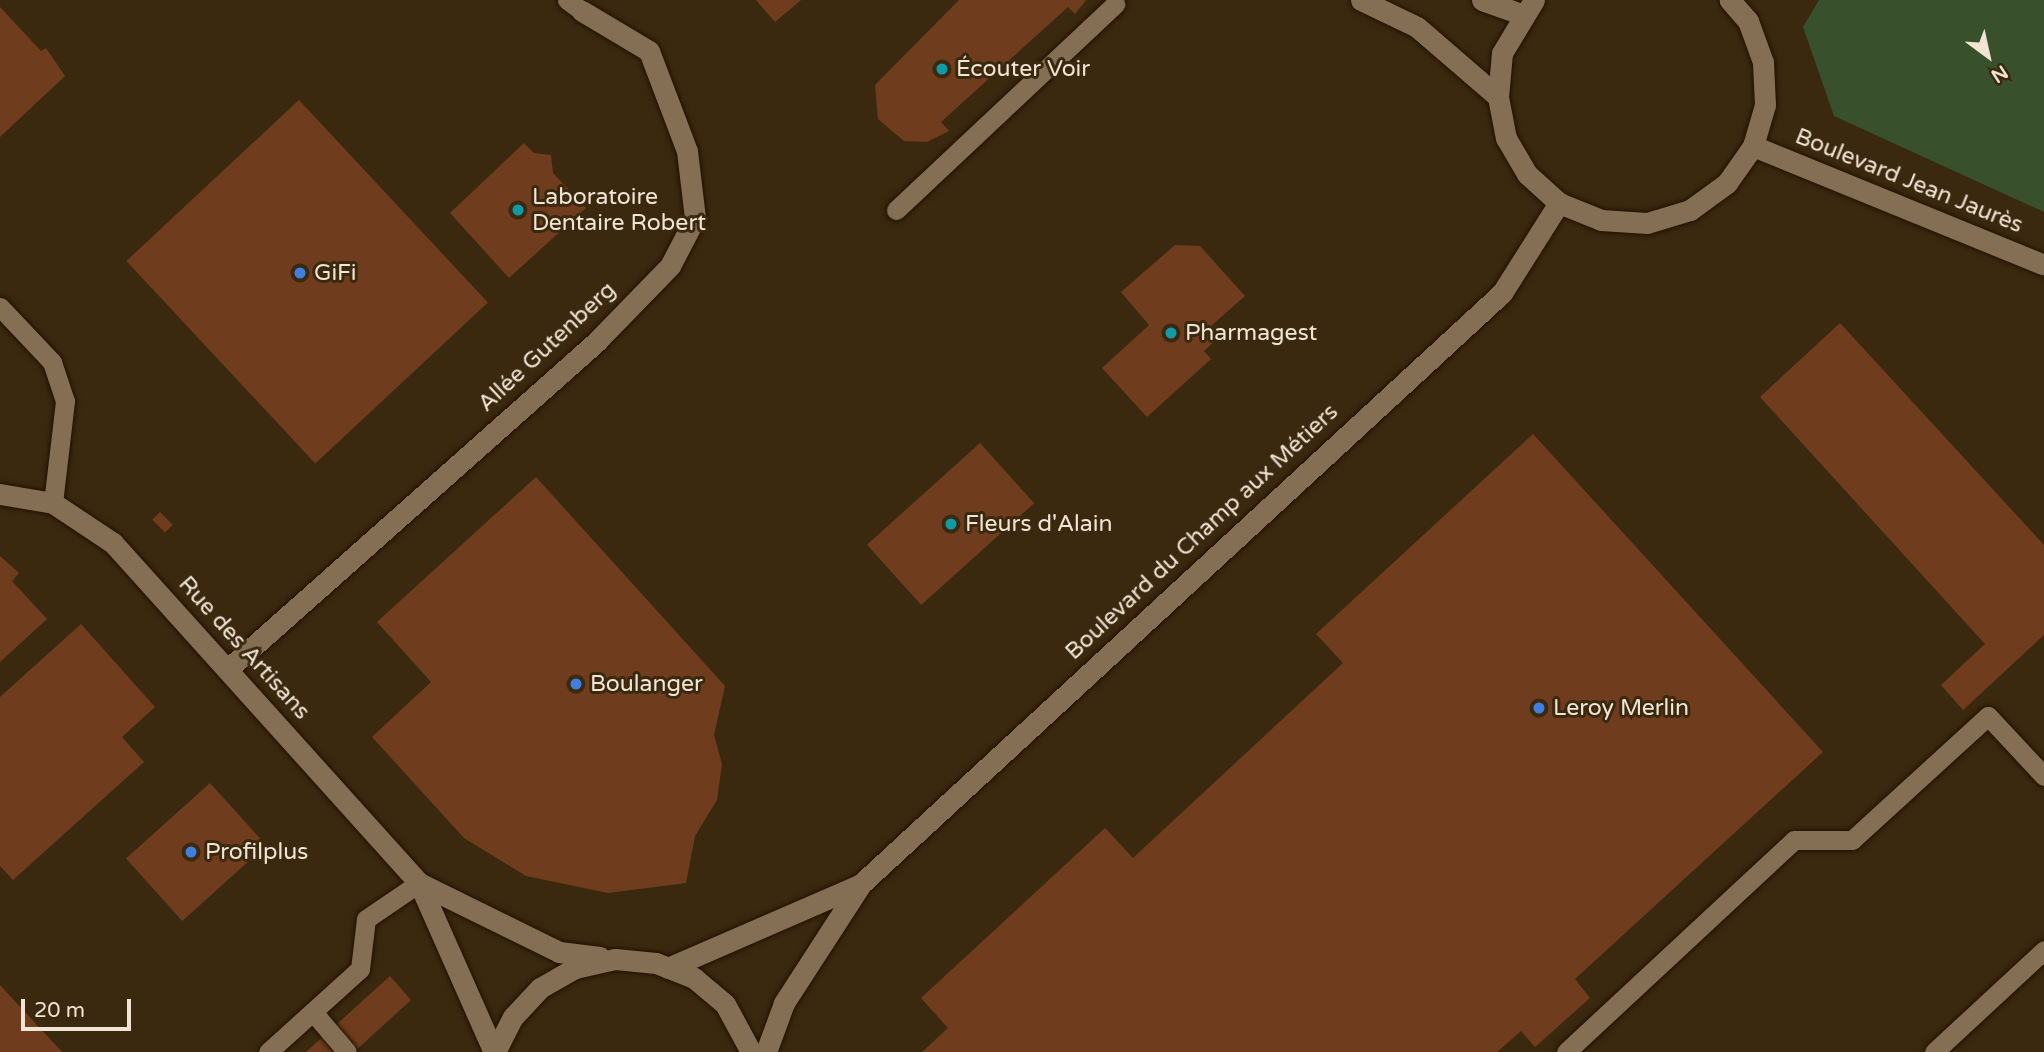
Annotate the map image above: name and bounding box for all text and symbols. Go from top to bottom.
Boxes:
north arrow [1953,21,2023,91]
place label: Écouter Voir [956,55,1090,83]
text: N [1987,60,2012,87]
marker: Écouter Voir [934,61,950,77]
street label: Boulevard Jean Jaurès [1791,123,2027,239]
place label: Laboratoire Dentaire Robert [532,183,706,237]
marker: Laboratoire Dentaire Robert [510,202,526,218]
place label: GiFi [314,259,356,287]
marker: GiFi [292,265,308,281]
street label: Allée Gutenberg [472,276,622,418]
place label: Pharmagest [1185,319,1317,347]
marker: Pharmagest [1163,325,1179,341]
street label: Boulevard du Champ aux Métiers [1060,398,1344,666]
place label: Fleurs d'Alain [965,510,1112,538]
marker: Fleurs d'Alain [943,516,959,532]
street label: Rue des Artisans [172,571,316,725]
place label: Boulanger [590,670,703,698]
marker: Boulanger [568,676,584,692]
place label: Leroy Merlin [1553,694,1689,722]
marker: Leroy Merlin [1531,700,1547,716]
place label: Profilplus [205,838,308,866]
marker: Profilplus [183,844,199,860]
scale bar [24,986,135,1030]
text: 20 m [34,998,85,1023]

